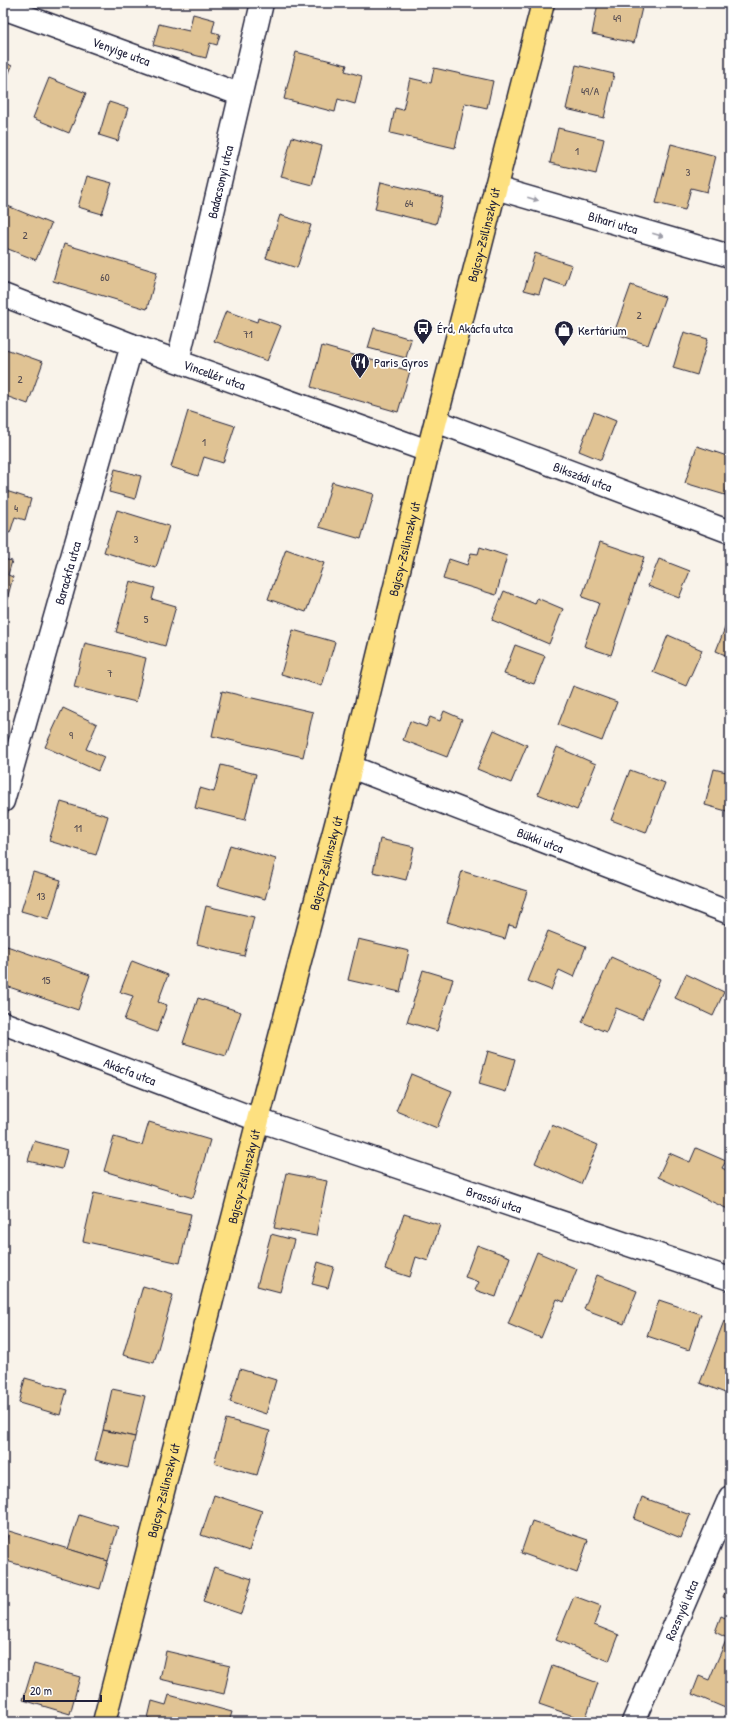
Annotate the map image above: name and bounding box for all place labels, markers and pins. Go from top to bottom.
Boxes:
bus stop icon: Érd, Akácfa utca [412,317,434,345]
place label: Érd, Akácfa utca [437,319,513,337]
shop icon: Kertárium [553,319,575,347]
place label: Kertárium [578,321,627,339]
restaurant icon: Paris Gyros [349,351,371,379]
place label: Paris Gyros [374,353,428,371]

